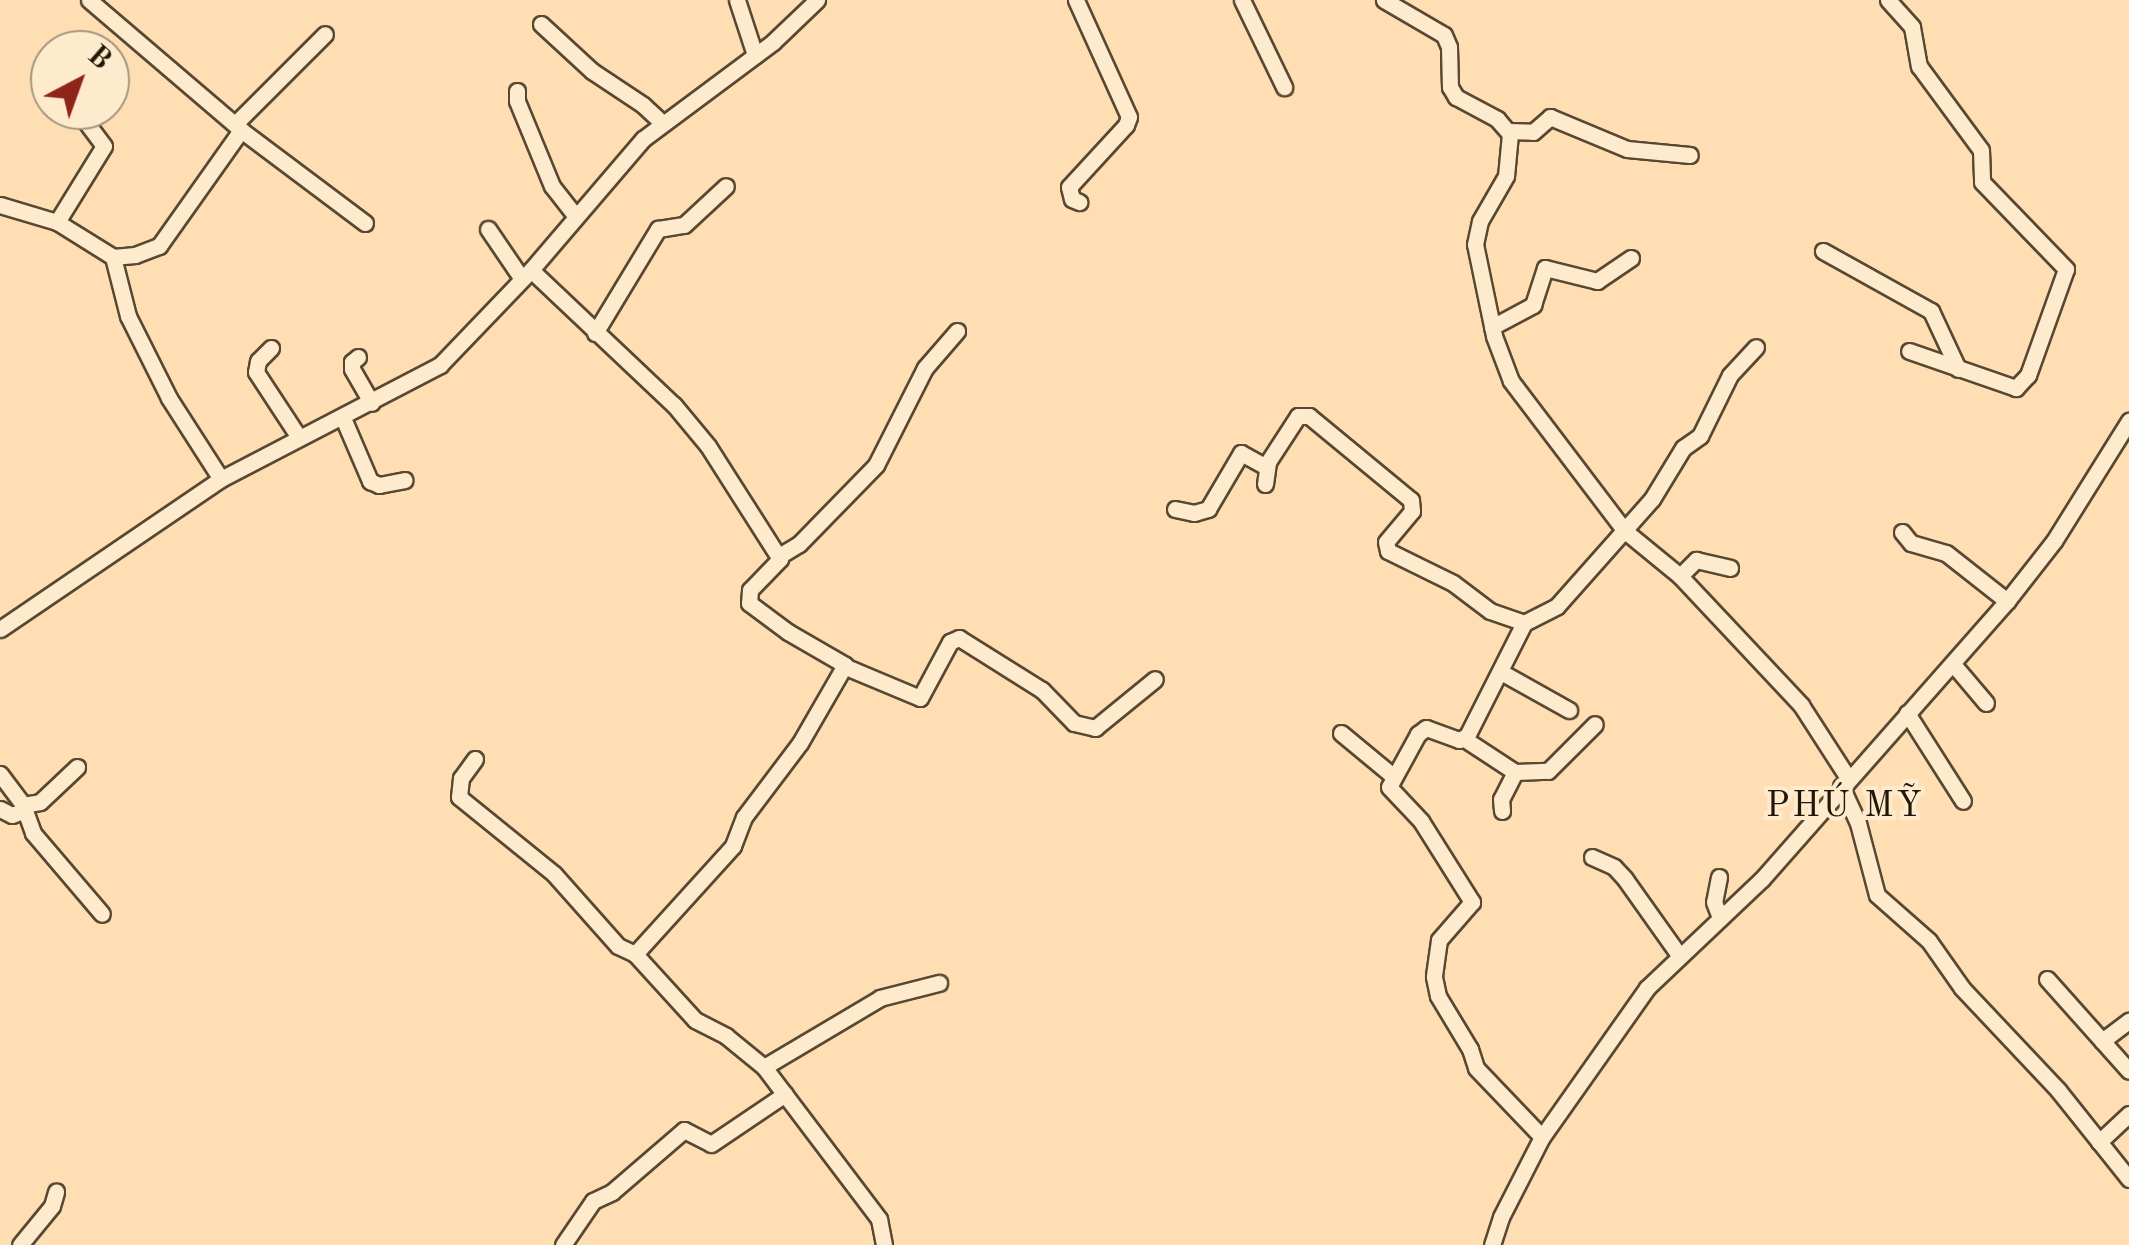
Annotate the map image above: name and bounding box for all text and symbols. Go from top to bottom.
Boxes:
north arrow [30,30,130,130]
text: B [82,42,115,76]
district label: PHÚ MỸ [1766,786,1924,828]

